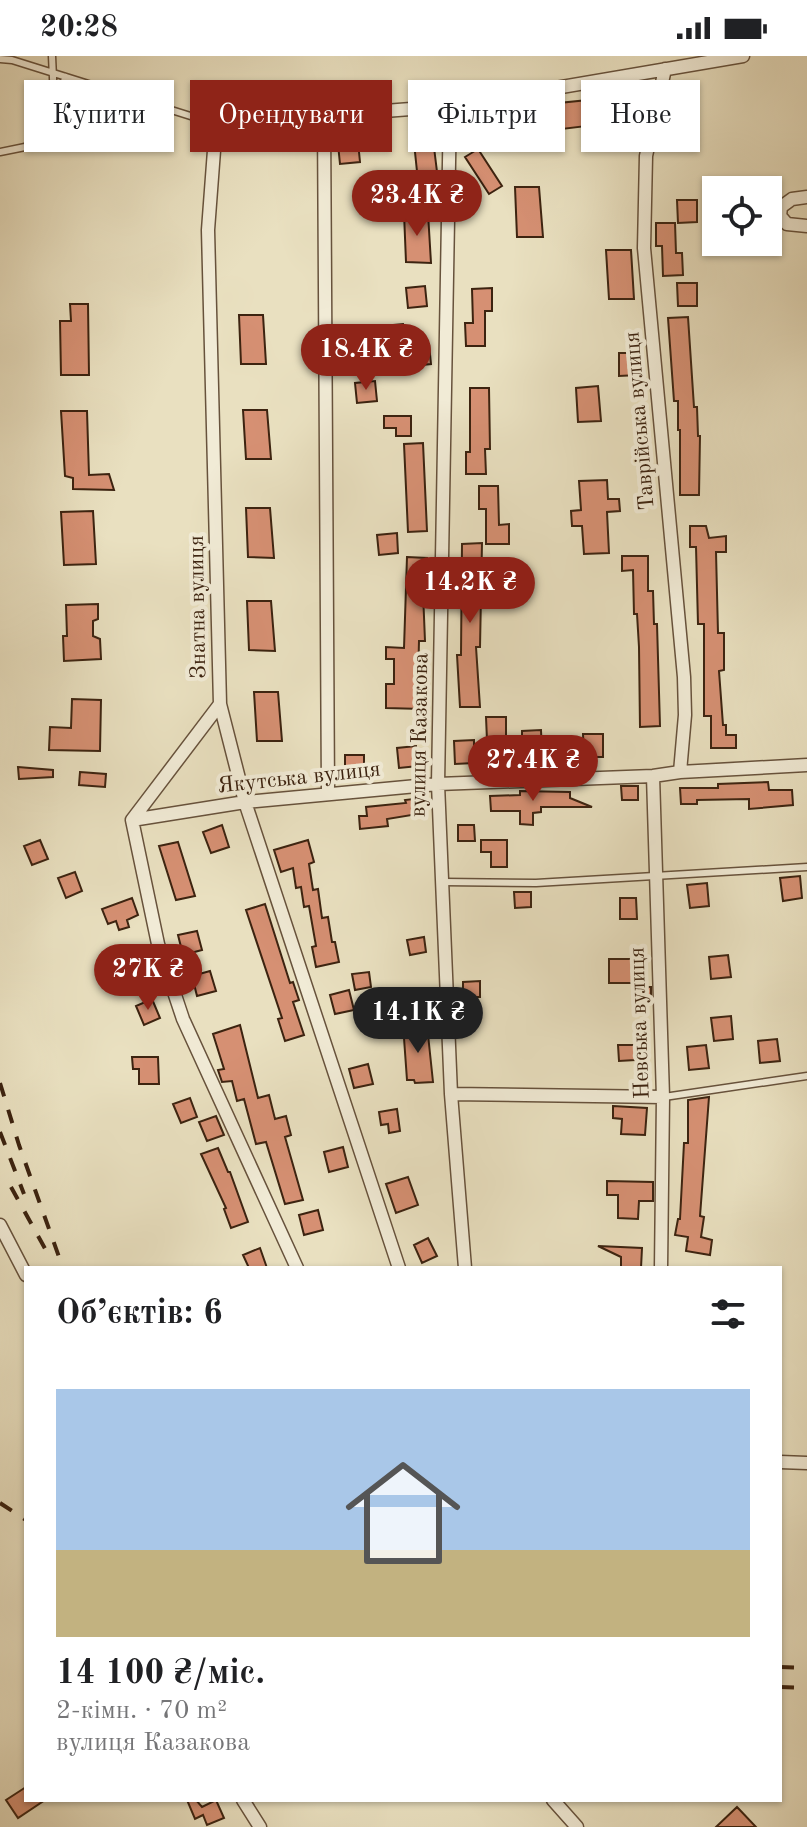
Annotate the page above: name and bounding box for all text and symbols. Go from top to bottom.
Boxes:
text: 20:28 [40,13,118,43]
chip: Купити [24,80,174,152]
chip: Орендувати [190,80,392,152]
chip: Фільтри [408,80,565,152]
chip: Нове [581,80,700,152]
pin: 23.4K ₴ [343,170,491,238]
map controls [702,176,782,256]
button: locate [702,176,782,256]
text: 23.4K ₴ [370,183,464,209]
pin: 18.4K ₴ [292,324,440,392]
street label: Таврійська вулиця [621,331,659,511]
text: 18.4K ₴ [319,337,413,363]
street label: Знатна вулиця [186,535,210,679]
pin: 14.2K ₴ [396,557,544,625]
text: 14.2K ₴ [423,570,517,596]
street label: вулиця Казакова [408,653,432,817]
pin: 27.4K ₴ [459,735,607,803]
text: 27.4K ₴ [486,748,580,774]
street label: Якутська вулиця [216,759,382,797]
pin: 27K ₴ [92,944,204,1012]
street label: Невська вулиця [626,947,654,1099]
text: 27K ₴ [112,957,184,983]
pin: 14.1K ₴ [344,987,492,1055]
text: 14.1K ₴ [371,1000,465,1026]
icon: filters [706,1292,750,1336]
text: Об’єктів: 6 [56,1297,223,1331]
icon: home [331,1441,475,1585]
text: 14 100 ₴/міс. [56,1657,265,1691]
text: 2-кімн. · 70 m² [56,1698,227,1724]
text: вулиця Казакова [56,1730,250,1756]

